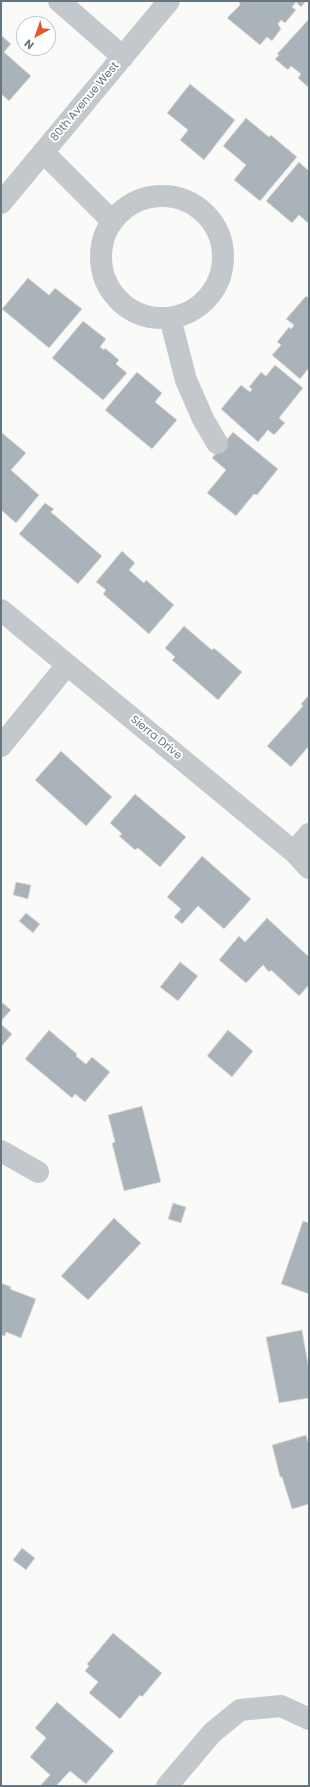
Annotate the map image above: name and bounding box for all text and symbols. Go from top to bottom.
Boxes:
north arrow [16,16,56,56]
text: N [21,36,37,53]
street label: 80th Avenue West [48,60,122,144]
street label: Sierra Drive [128,713,184,763]

